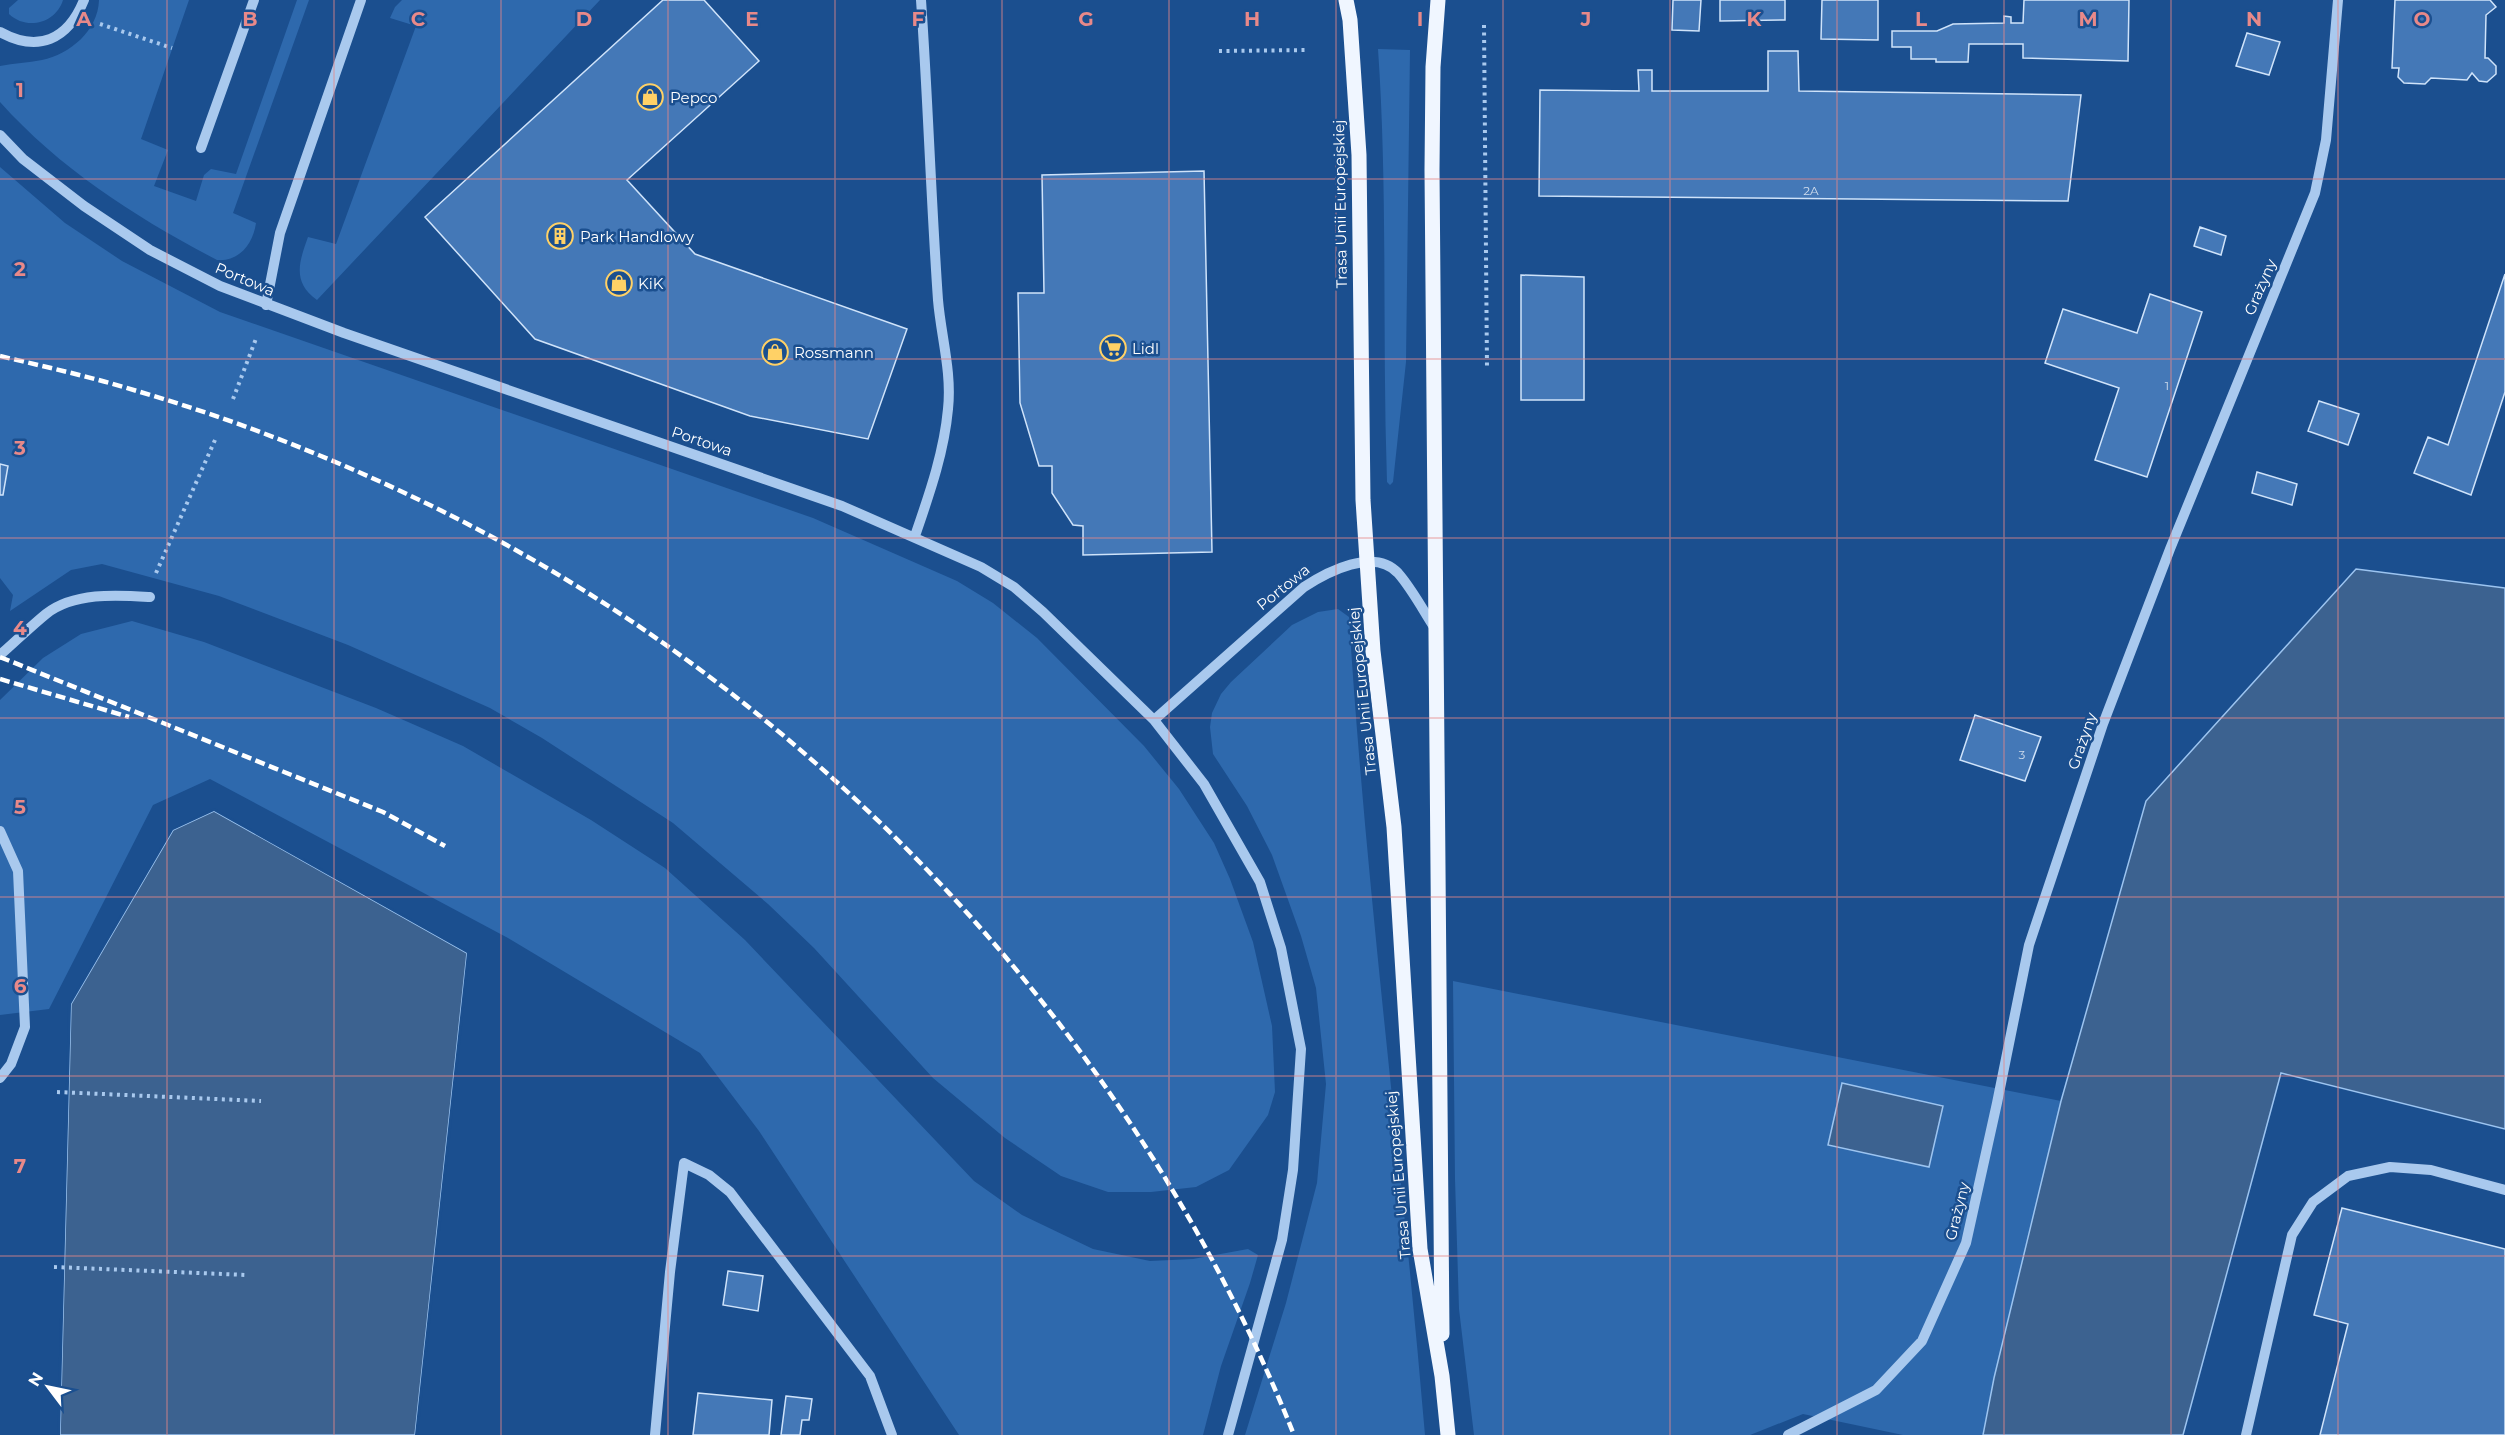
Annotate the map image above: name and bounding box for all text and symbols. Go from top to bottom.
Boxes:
text: A [75,7,92,31]
text: B [242,7,258,31]
text: C [411,7,426,31]
text: D [576,7,592,31]
text: E [745,7,759,31]
text: F [912,7,925,31]
text: G [1078,7,1094,31]
text: H [1244,7,1260,31]
text: I [1417,7,1423,31]
text: J [1580,7,1591,31]
text: K [1747,7,1763,31]
text: L [1915,7,1927,31]
text: M [2078,7,2098,31]
text: N [2246,7,2262,31]
text: O [2414,7,2431,31]
text: 1 [16,78,24,102]
shop icon: Pepco [635,82,665,112]
place label: Pepco [670,88,718,107]
street label: Trasa Unii Europejskiej [1329,120,1351,288]
house number: 2A [1803,183,1819,198]
building icon: Park Handlowy [545,221,575,251]
place label: Park Handlowy [580,227,695,246]
street label: Grażyny [2240,255,2281,318]
text: 2 [14,257,26,281]
street label: Portowa [212,258,278,300]
shop icon: KiK [604,268,634,298]
place label: KiK [638,274,664,293]
supermarket icon: Lidl [1098,333,1128,363]
shop icon: Rossmann [760,337,790,367]
place label: Lidl [1132,339,1159,358]
place label: Rossmann [794,343,874,362]
house number: 1 [2165,378,2169,393]
street label: Portowa [669,422,735,460]
text: 3 [13,436,26,460]
street label: Portowa [1253,560,1313,614]
street label: Trasa Unii Europejskiej [1344,606,1380,776]
text: 4 [13,616,27,640]
street label: Grażyny [2063,709,2101,772]
house number: 3 [2019,747,2026,762]
text: 5 [14,795,26,819]
text: 6 [14,974,27,998]
street label: Trasa Unii Europejskiej [1381,1090,1415,1260]
text: 7 [14,1154,26,1178]
street label: Grażyny [1941,1179,1974,1242]
north arrow [18,1357,78,1417]
text: N [24,1369,47,1390]

